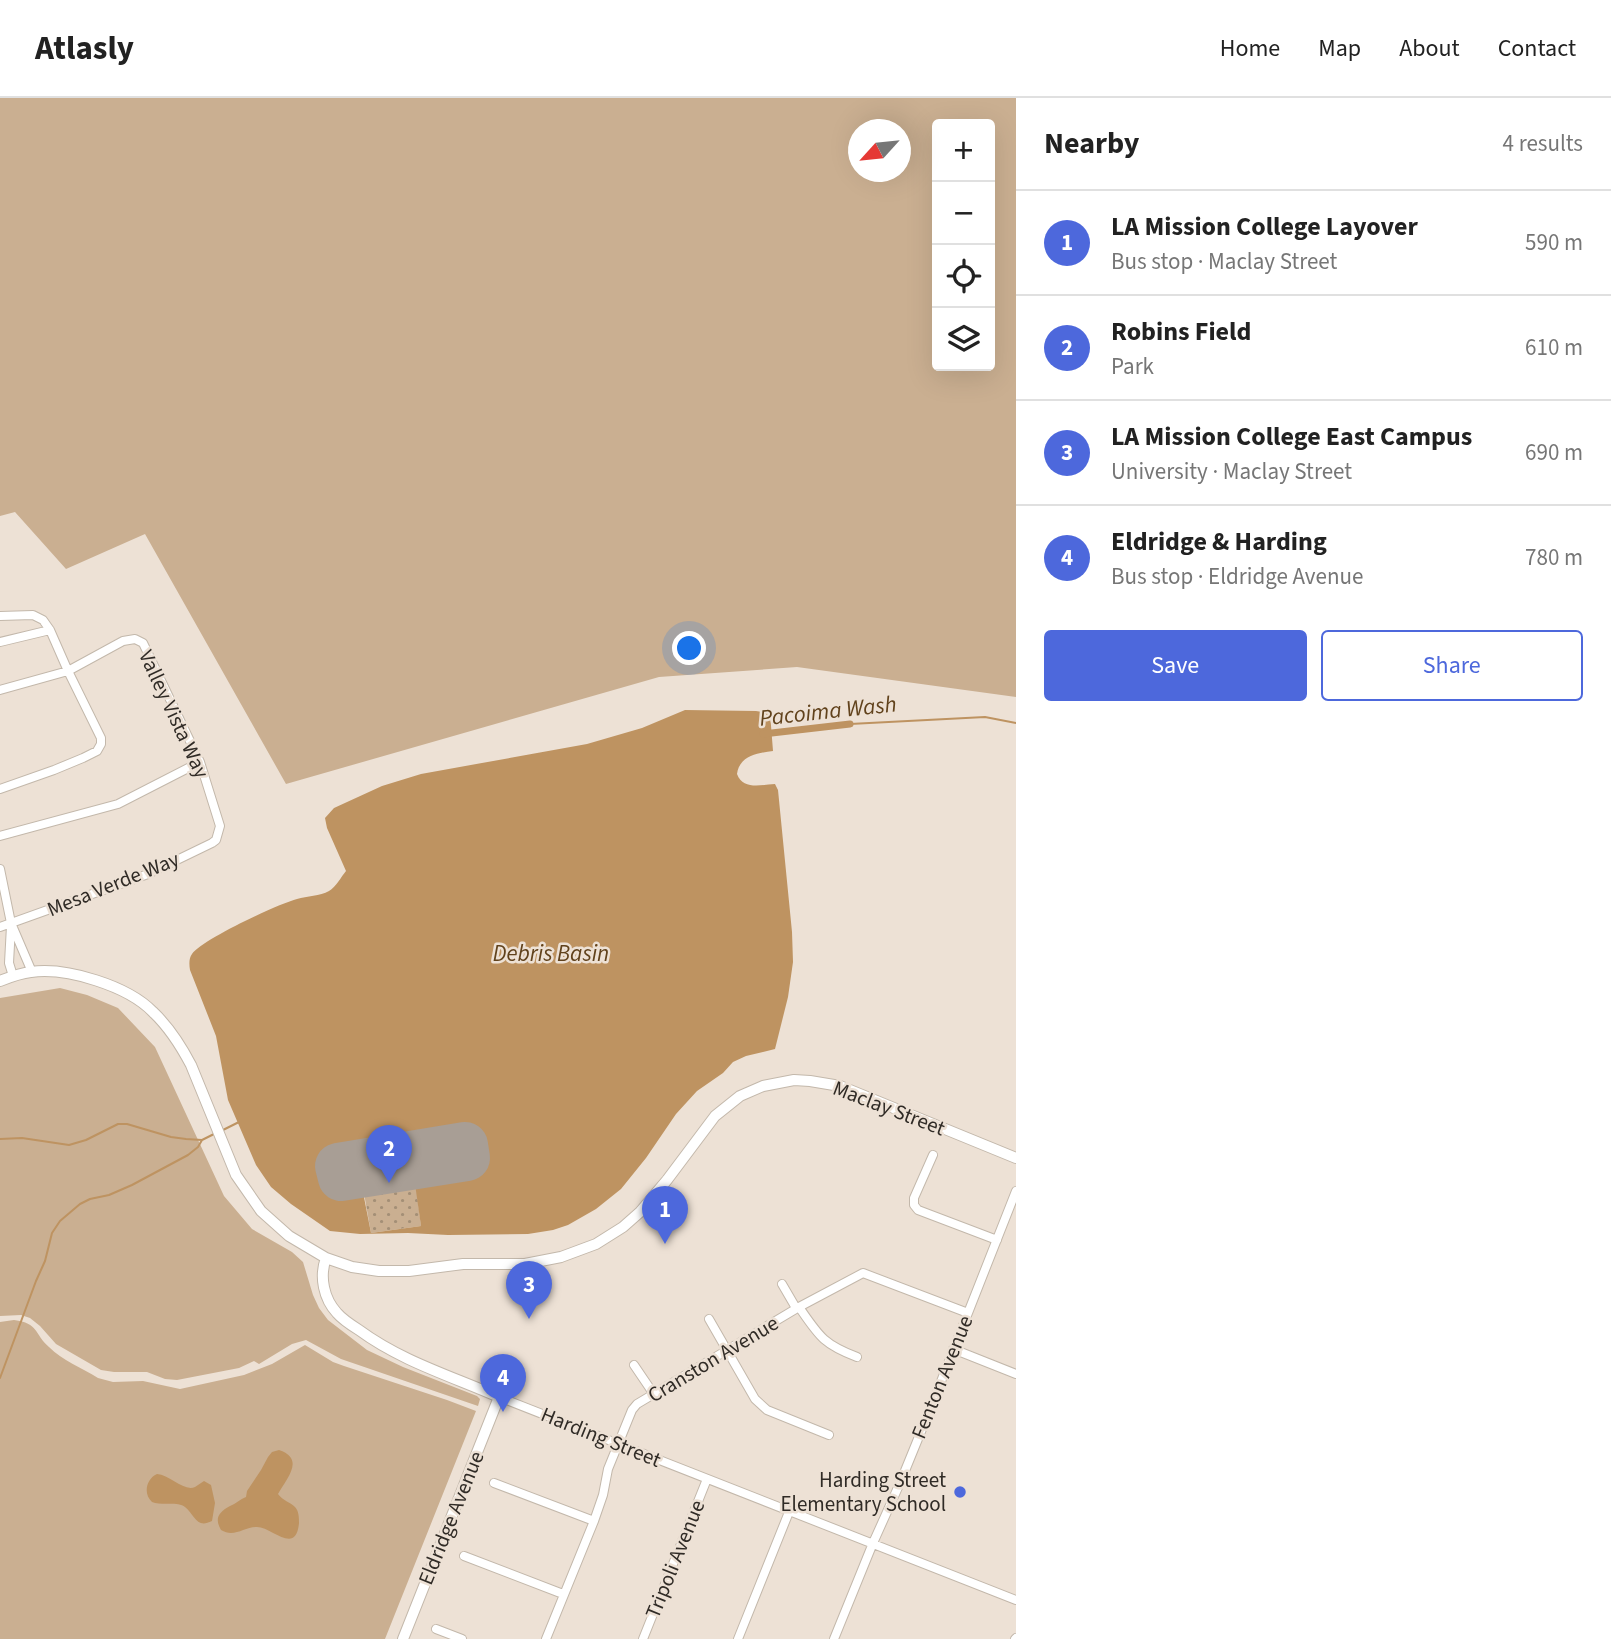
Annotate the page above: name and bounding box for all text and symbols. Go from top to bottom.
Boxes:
text: Atlasly [35,25,134,72]
text: Home [1220,31,1280,66]
text: Map [1318,31,1361,66]
text: About [1399,31,1460,66]
text: Contact [1498,31,1576,66]
north arrow [848,119,911,182]
map controls [932,119,995,371]
button: + [932,119,995,182]
text: Nearby [1044,122,1139,165]
text: 4 results [1503,127,1583,160]
button: − [932,182,995,245]
text: LA Mission College Layover [1111,208,1418,245]
text: 1 [1061,226,1073,259]
text: 590 m [1525,226,1583,259]
button: locate [932,245,995,308]
text: Bus stop · Maclay Street [1111,245,1337,278]
button: layers [932,308,995,371]
text: Robins Field [1111,313,1251,350]
text: 2 [1061,331,1073,364]
text: 610 m [1525,331,1583,364]
text: Park [1111,350,1154,383]
text: LA Mission College East Campus [1111,418,1472,455]
text: 3 [1061,436,1073,469]
text: 690 m [1525,436,1583,469]
text: University · Maclay Street [1111,455,1352,488]
text: Eldridge & Harding [1111,523,1327,560]
text: 4 [1061,541,1073,574]
text: 780 m [1525,541,1583,574]
text: Bus stop · Eldridge Avenue [1111,560,1363,593]
button: Save [1044,630,1307,701]
button: Share [1321,630,1583,701]
your location [672,631,706,665]
street label: Valley Vista Way [131,645,217,783]
water label: Pacoima Wash [758,687,898,735]
street label: Mesa Verde Way [42,844,184,924]
water label: Debris Basin [493,937,609,970]
street label: Maclay Street [829,1073,949,1143]
pin: 2 [366,1125,412,1183]
pin: 1 [642,1186,688,1244]
pin: 3 [506,1261,552,1319]
street label: Cranston Avenue [642,1308,784,1410]
street label: Fenton Avenue [904,1311,980,1443]
pin: 4 [480,1354,526,1412]
street label: Harding Street [536,1399,666,1475]
street label: Eldridge Avenue [411,1447,491,1589]
place label: Harding Street Elementary School [780,1465,946,1519]
marker: Harding Street Elementary School [952,1484,968,1500]
street label: Tripoli Avenue [638,1495,712,1623]

